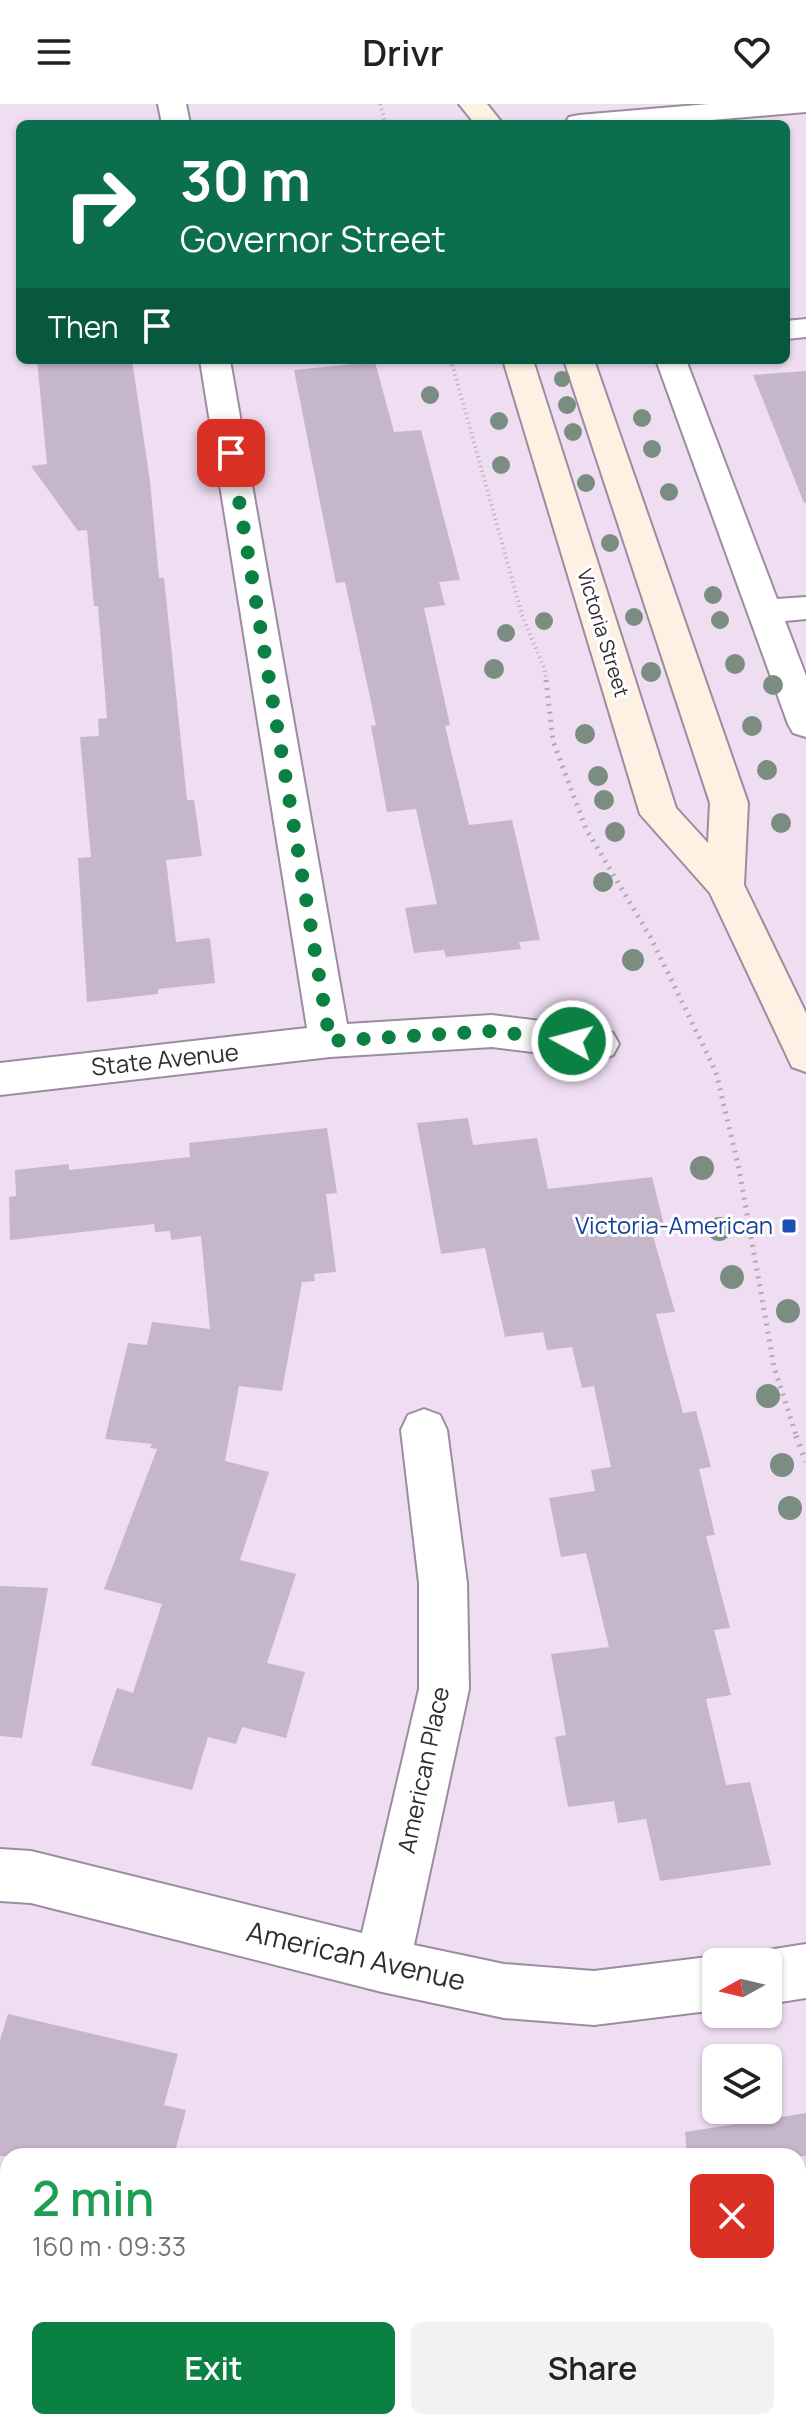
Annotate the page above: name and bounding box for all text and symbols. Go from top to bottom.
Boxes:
text: Drivr [362,28,444,77]
icon: menu [32,30,76,74]
icon: heart [730,30,774,74]
text: 30 m [180,141,311,218]
icon: right [48,152,152,256]
text: Governor Street [180,214,446,263]
icon: arrive [135,304,179,348]
text: Then [48,306,119,347]
pin [197,419,265,487]
icon: arrive [209,431,253,475]
street label: Victoria Street [571,566,636,700]
position arrow [530,999,614,1083]
street label: State Avenue [90,1034,240,1083]
place label: Victoria-American [575,1208,773,1241]
marker: Victoria-American [780,1217,798,1235]
street label: American Place [389,1683,456,1856]
street label: American Avenue [243,1911,469,1999]
north arrow [702,1948,782,2028]
map controls [702,1948,782,2124]
button: layers [702,2044,782,2124]
text: 2 min [32,2165,154,2230]
button: close [690,2174,774,2258]
text: 160 m · 09:33 [32,2228,186,2264]
button: Exit [32,2322,395,2414]
button: Share [411,2322,774,2414]

